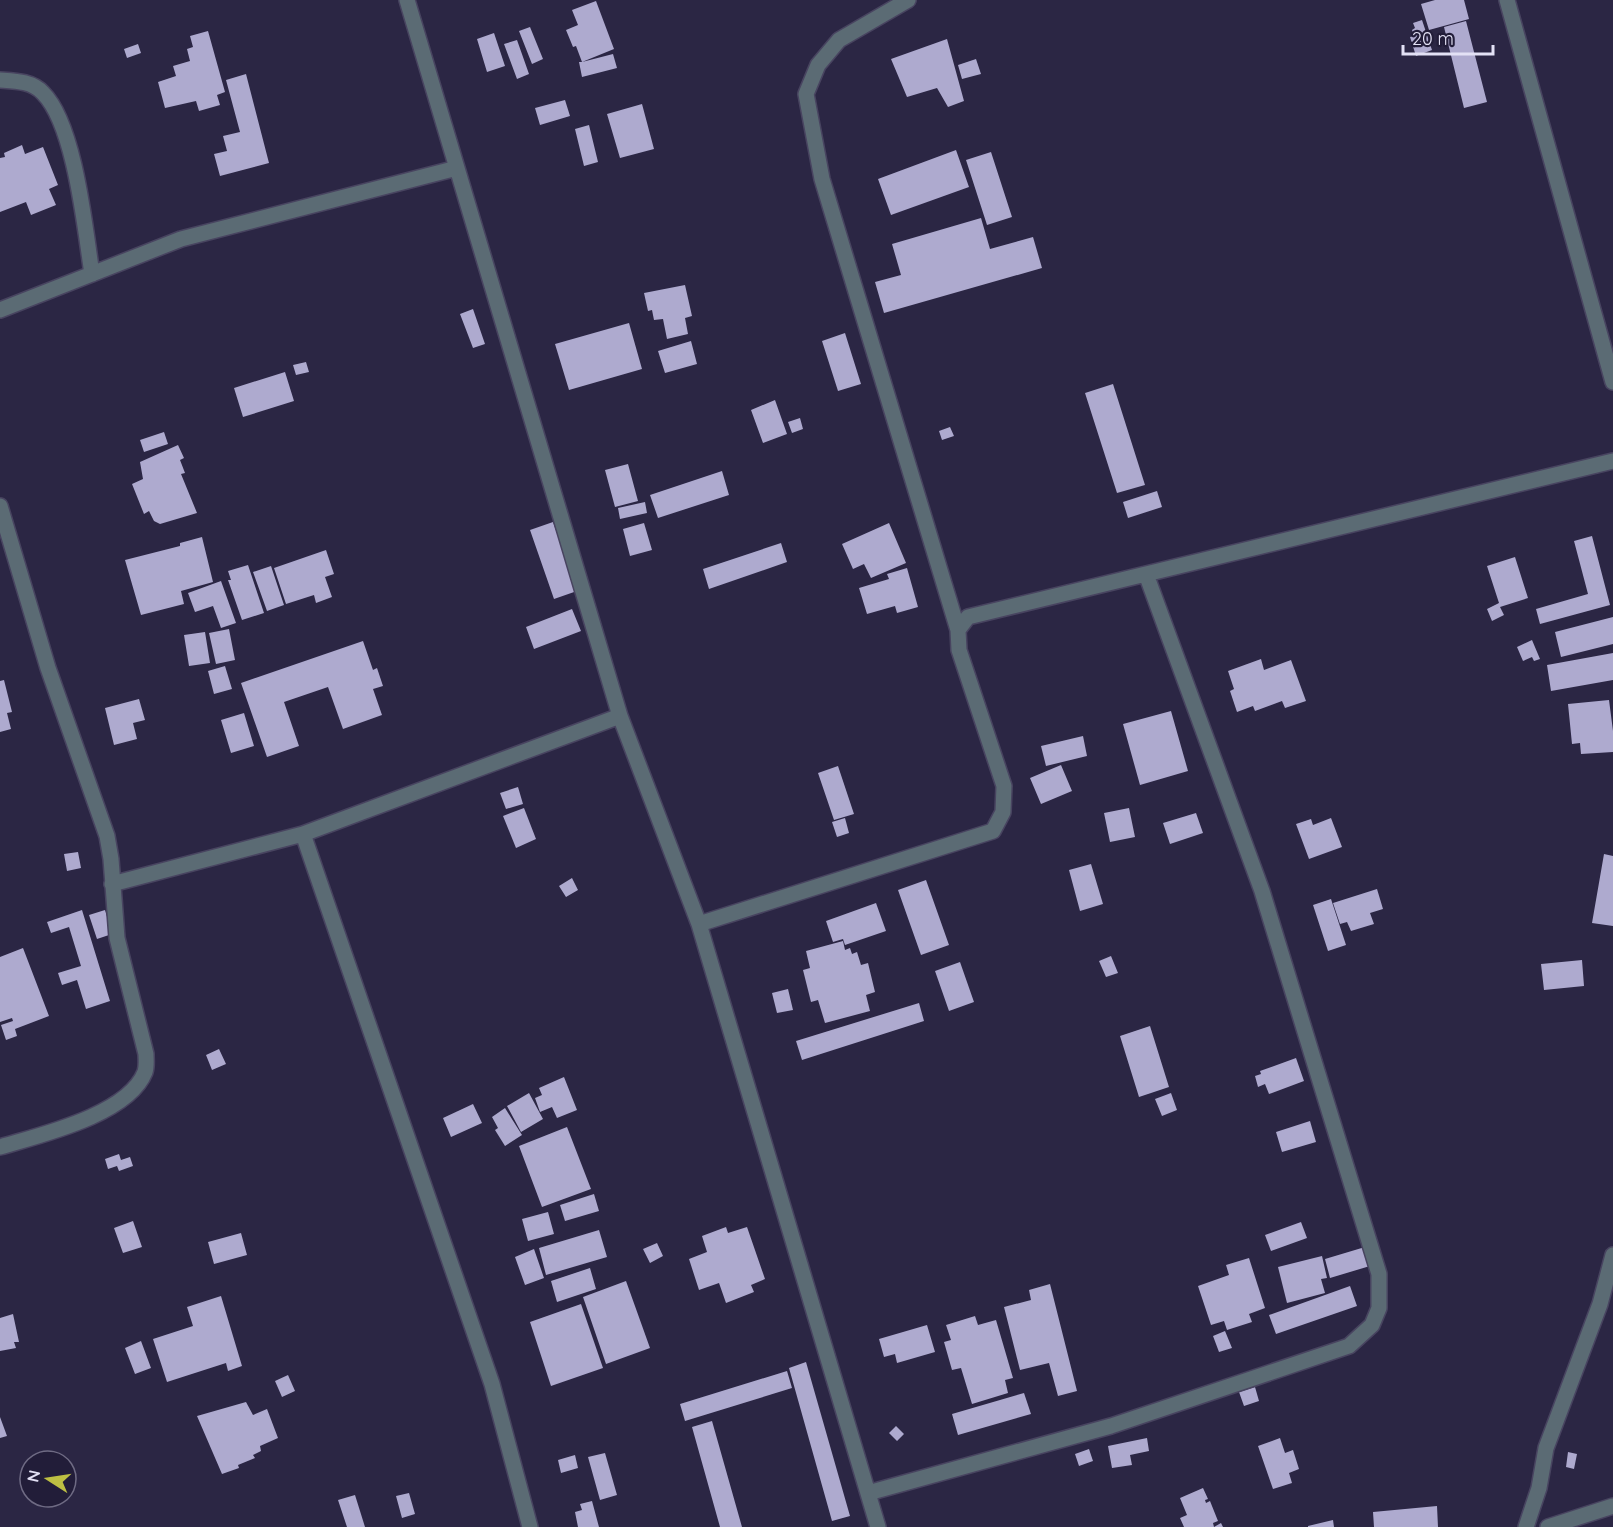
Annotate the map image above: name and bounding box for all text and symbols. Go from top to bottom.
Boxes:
scale bar [1403,18,1493,56]
text: 20 m [1412,27,1454,50]
north arrow [18,1449,78,1509]
text: N [22,1468,44,1484]

